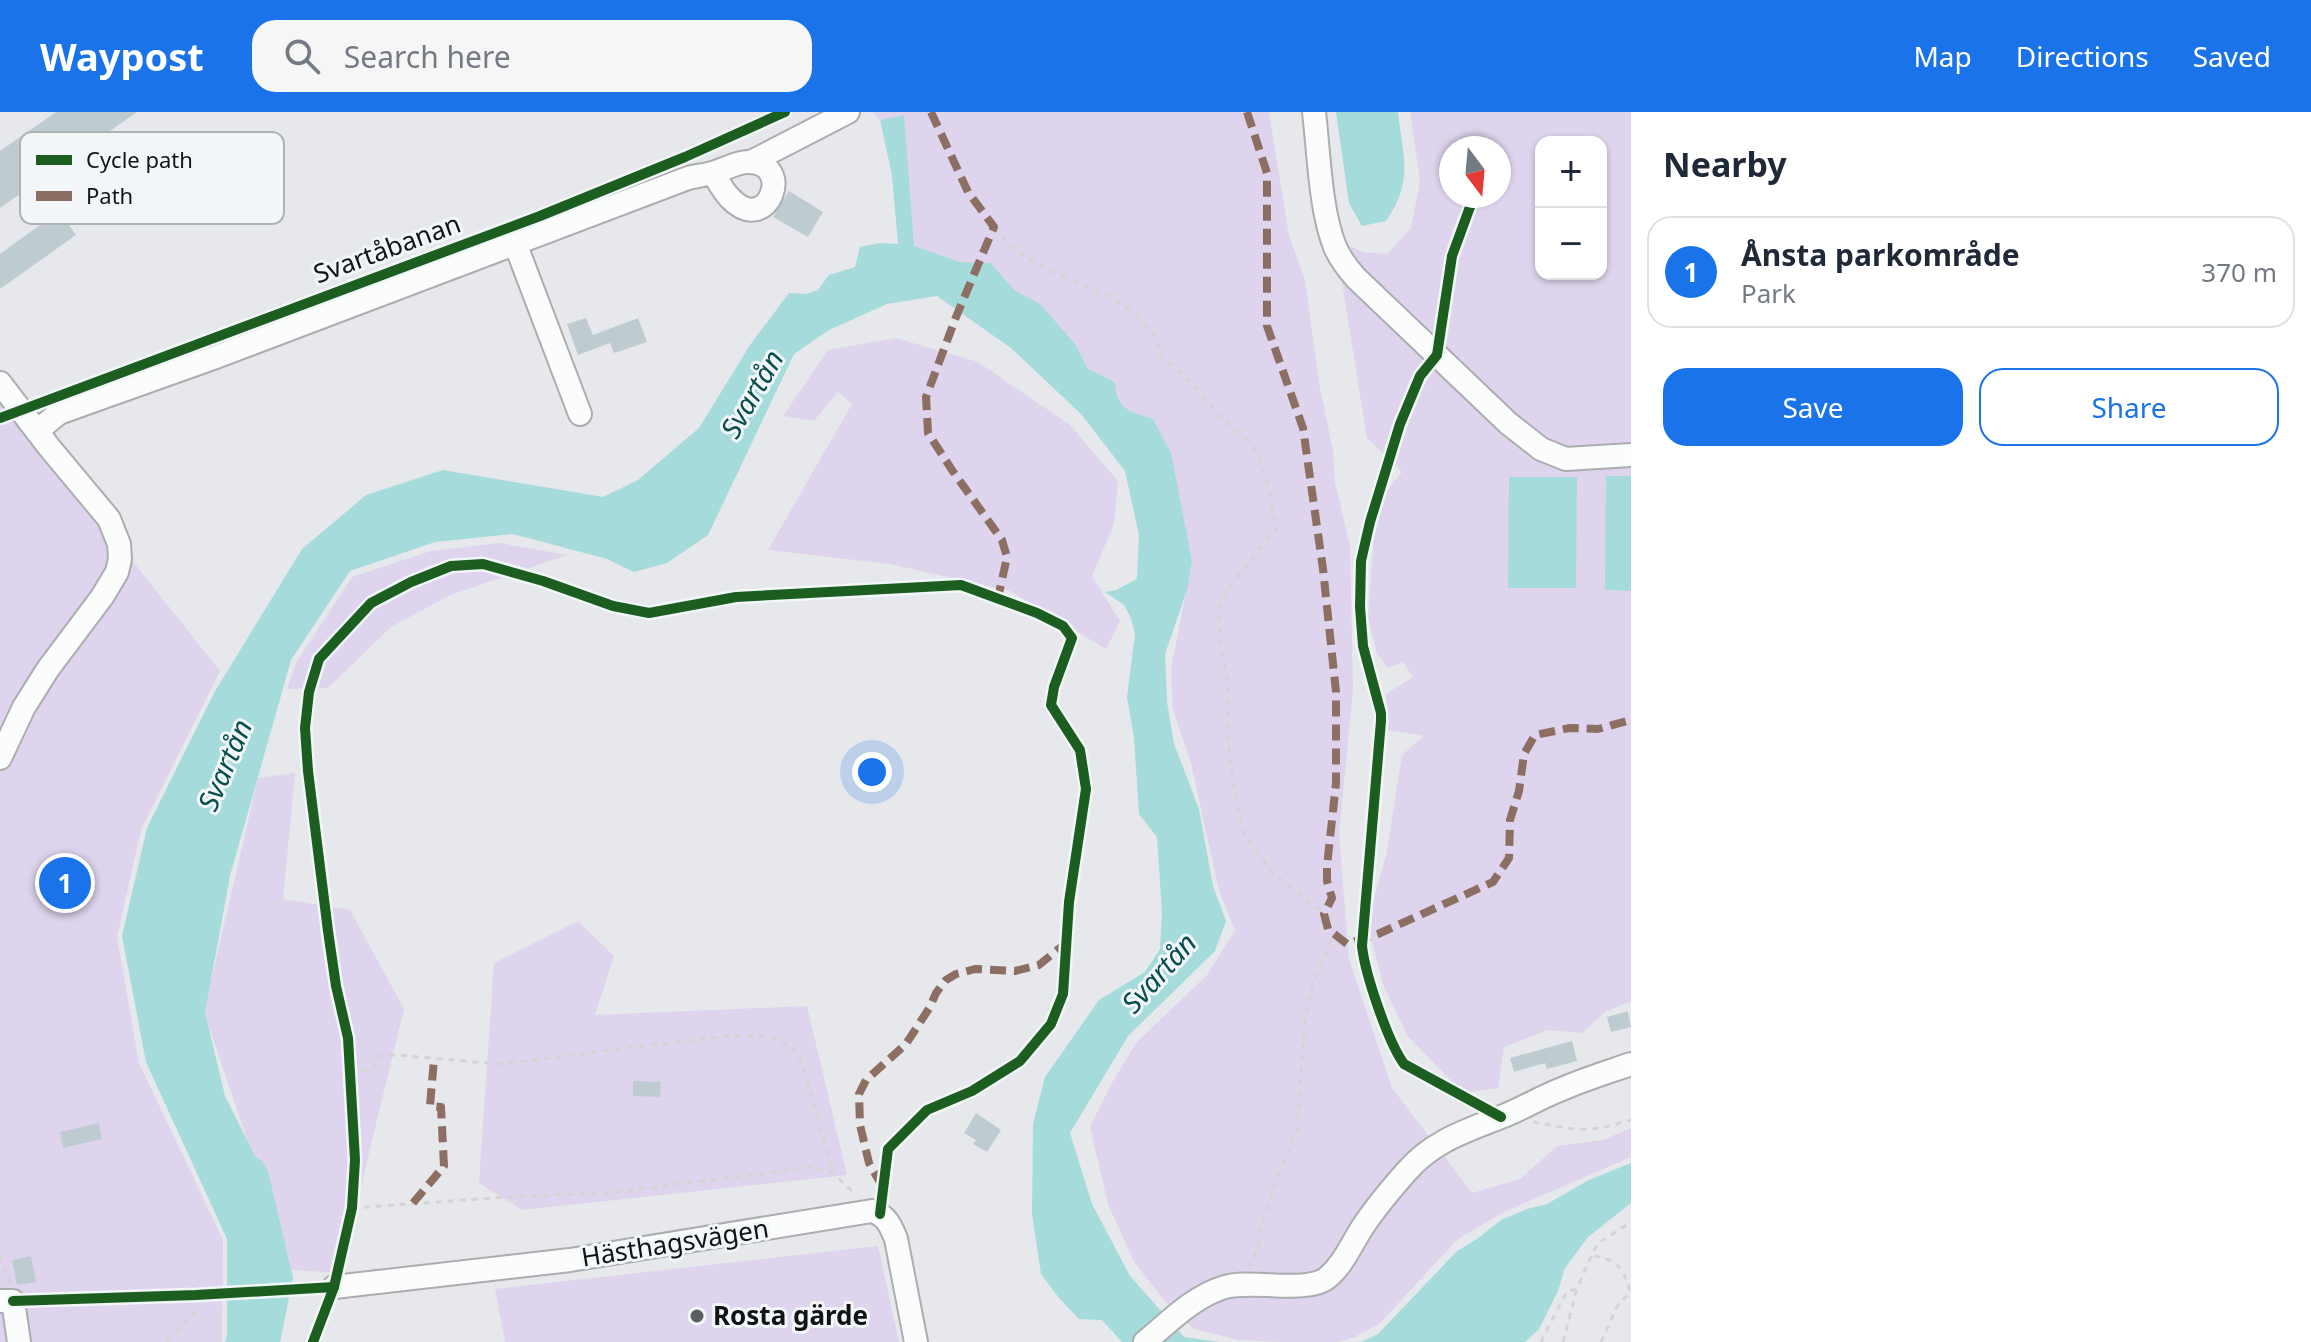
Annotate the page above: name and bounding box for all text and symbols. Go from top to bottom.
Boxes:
search box [252,20,812,92]
text: Waypost [40,30,204,82]
icon: search [280,34,324,78]
text: Search here [344,36,511,77]
text: Map [1913,37,1972,75]
text: Directions [2016,37,2149,75]
text: Saved [2193,37,2271,75]
legend [20,132,284,224]
north arrow [1439,136,1511,208]
map controls [1535,136,1607,280]
button: + [1535,136,1607,208]
text: Nearby [1663,141,1787,187]
text: Cycle path [86,144,193,174]
text: Path [86,180,133,210]
street label: Svartåbanan [308,205,465,291]
button: − [1535,208,1607,280]
text: Ånsta parkområde [1741,234,2020,275]
text: 1 [1684,254,1698,290]
text: 370 m [2201,254,2277,290]
text: Park [1741,275,1796,311]
water label: Svartån [711,343,792,444]
button: Save [1663,368,1963,446]
button: Share [1979,368,2279,446]
water label: Svartån [188,713,260,816]
your location [852,752,892,792]
pin: 1 [39,853,91,913]
water label: Svartån [1112,924,1204,1021]
street label: Hästhagsvägen [579,1209,771,1275]
place label: Rosta gärde [713,1297,868,1333]
marker: Rosta gärde [688,1307,706,1325]

